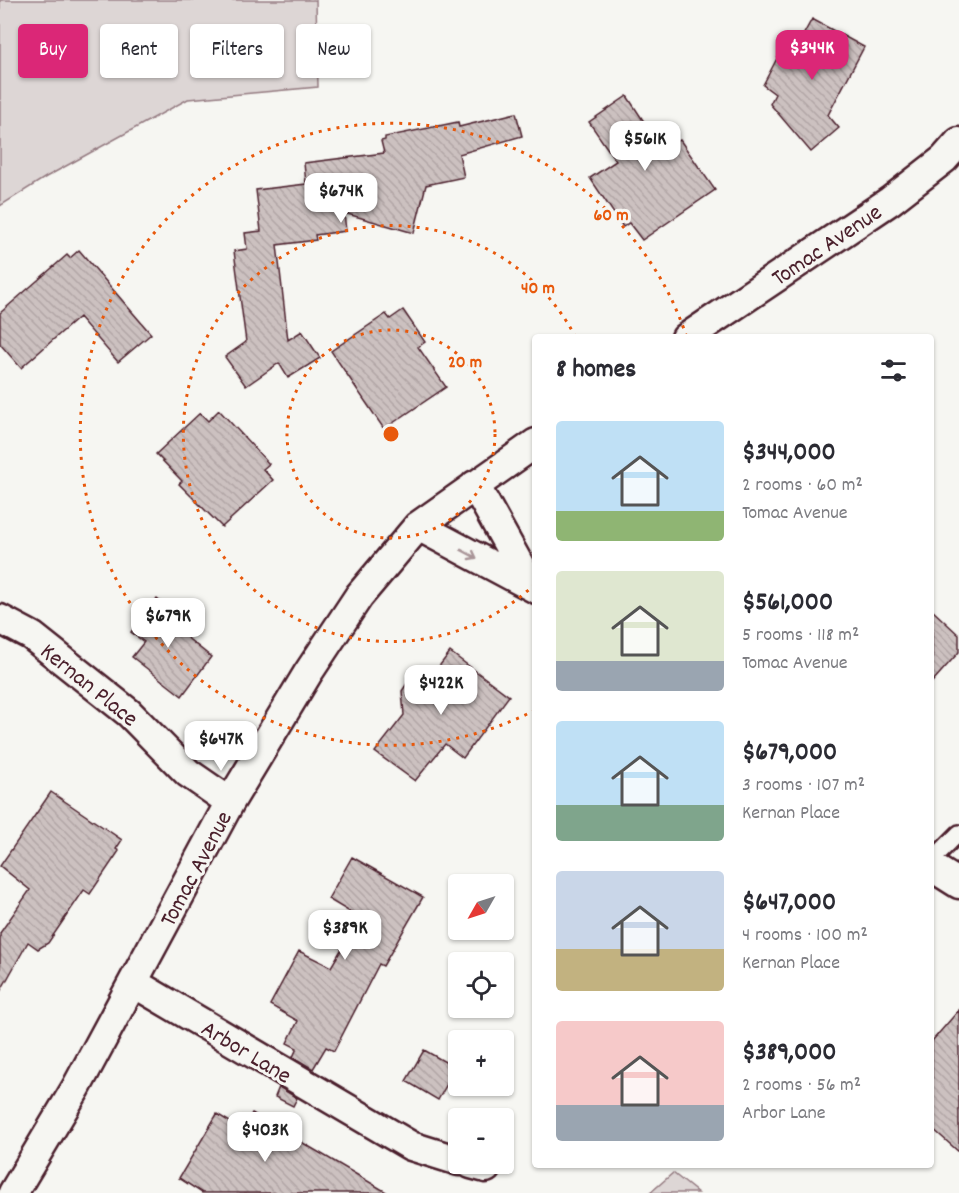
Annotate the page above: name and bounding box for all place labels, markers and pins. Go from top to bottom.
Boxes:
pin: $344K [770,30,854,81]
pin: $561K [603,121,687,172]
pin: $674K [299,173,383,224]
centre of rings [381,424,401,444]
pin: $679K [126,598,210,649]
pin: $422K [399,665,483,716]
pin: $647K [179,721,263,772]
pin: $389K [303,910,387,961]
pin: $403K [223,1112,307,1163]

